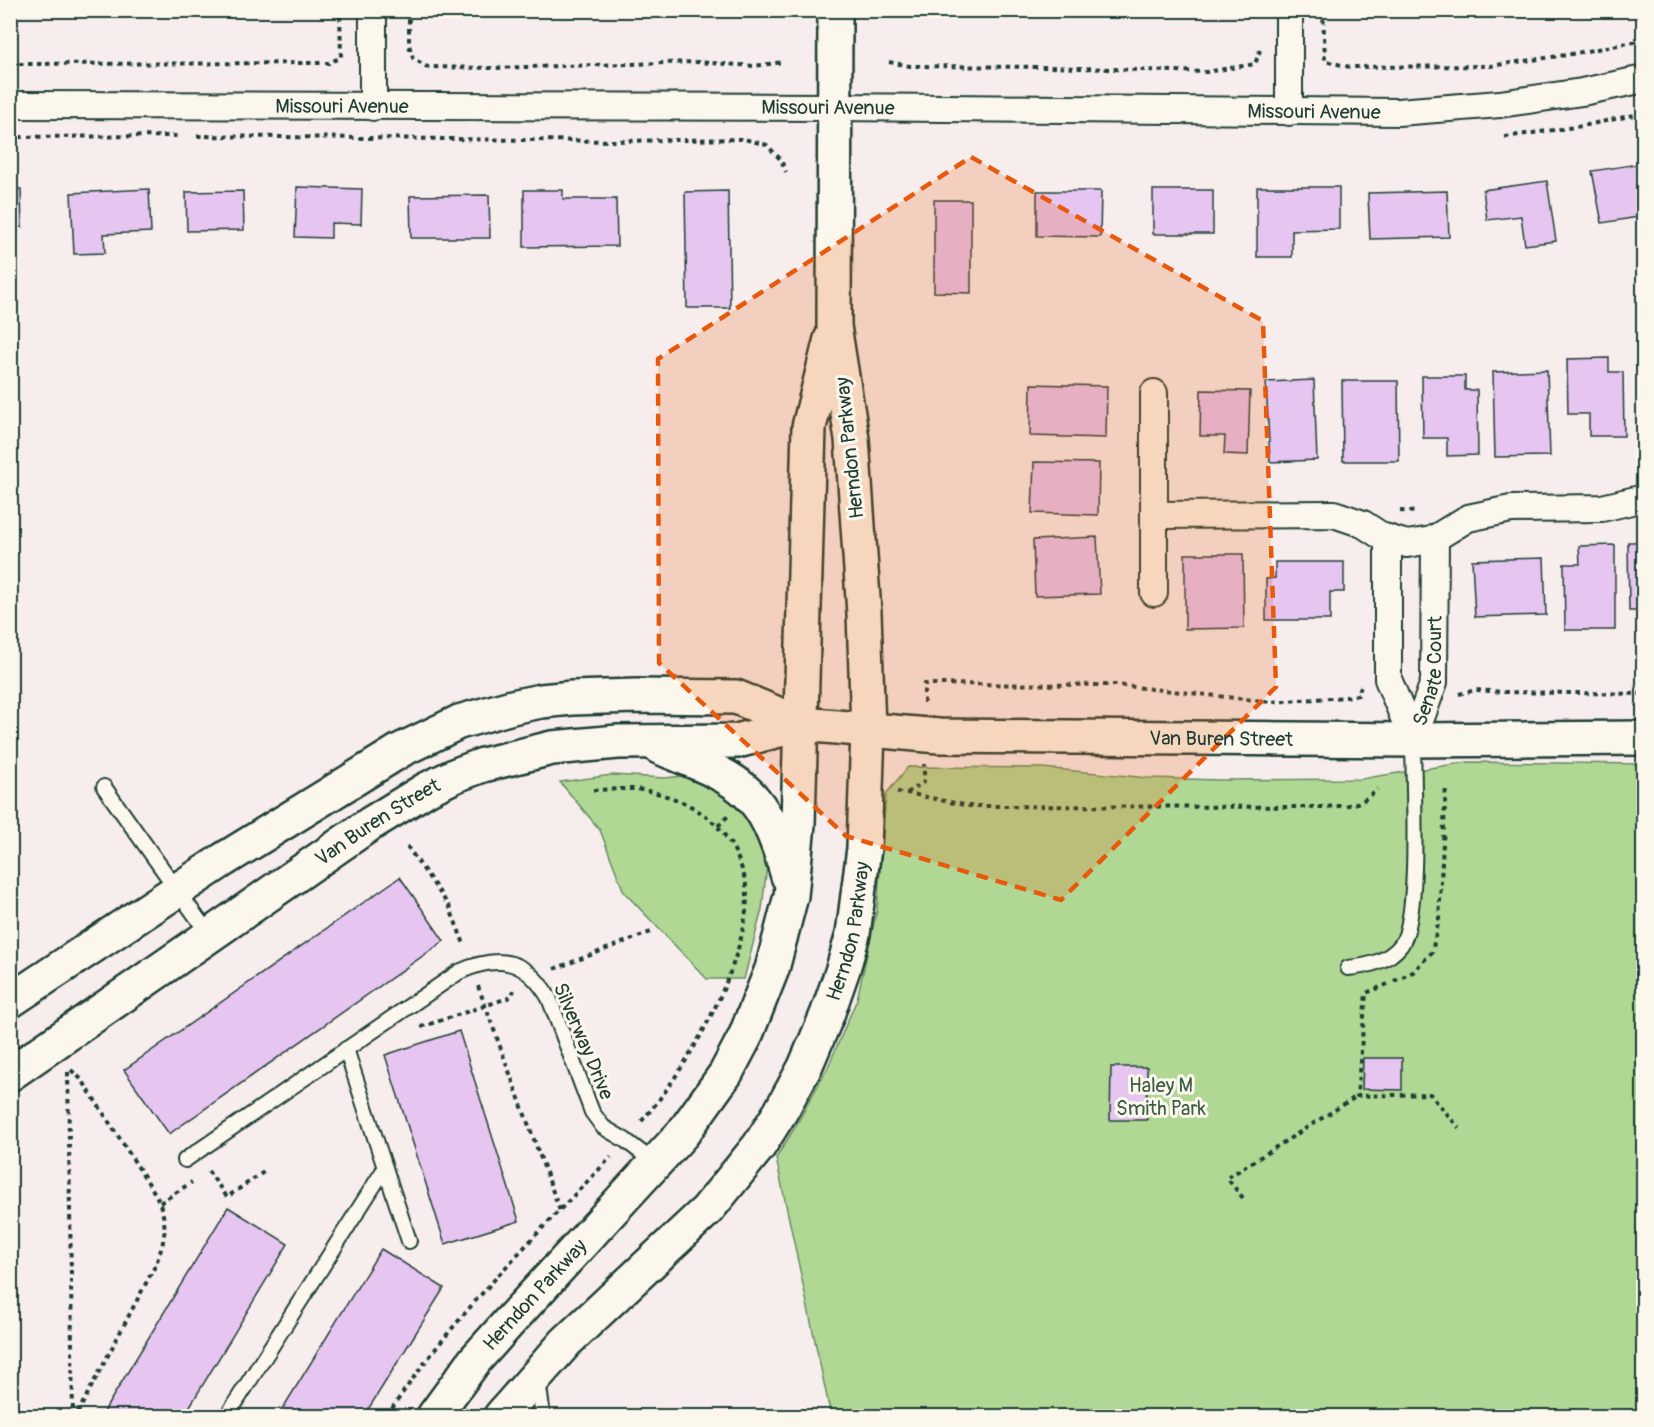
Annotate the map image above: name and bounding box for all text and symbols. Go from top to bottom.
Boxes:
street label: Missouri Avenue [275,94,409,119]
street label: Missouri Avenue [761,95,895,121]
street label: Missouri Avenue [1247,99,1381,125]
street label: Herndon Parkway [830,376,869,520]
street label: Senate Court [1407,615,1448,729]
street label: Van Buren Street [1149,726,1294,752]
street label: Van Buren Street [310,772,445,871]
street label: Herndon Parkway [821,860,875,1004]
street label: Silverway Drive [548,979,619,1103]
park label: Haley M Smith Park [1116,1073,1207,1121]
street label: Herndon Parkway [478,1234,593,1356]

